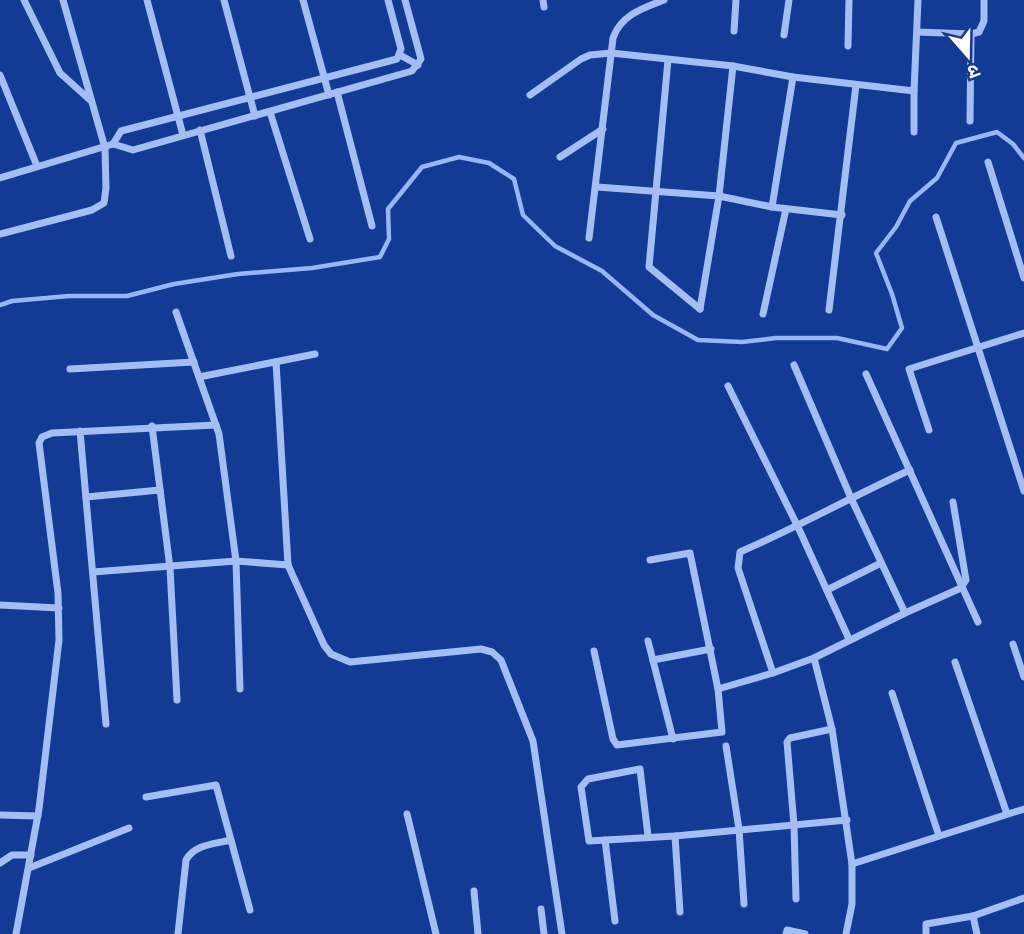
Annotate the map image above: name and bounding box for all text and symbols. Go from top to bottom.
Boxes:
north arrow [933,21,1003,91]
text: उ [964,59,983,85]

